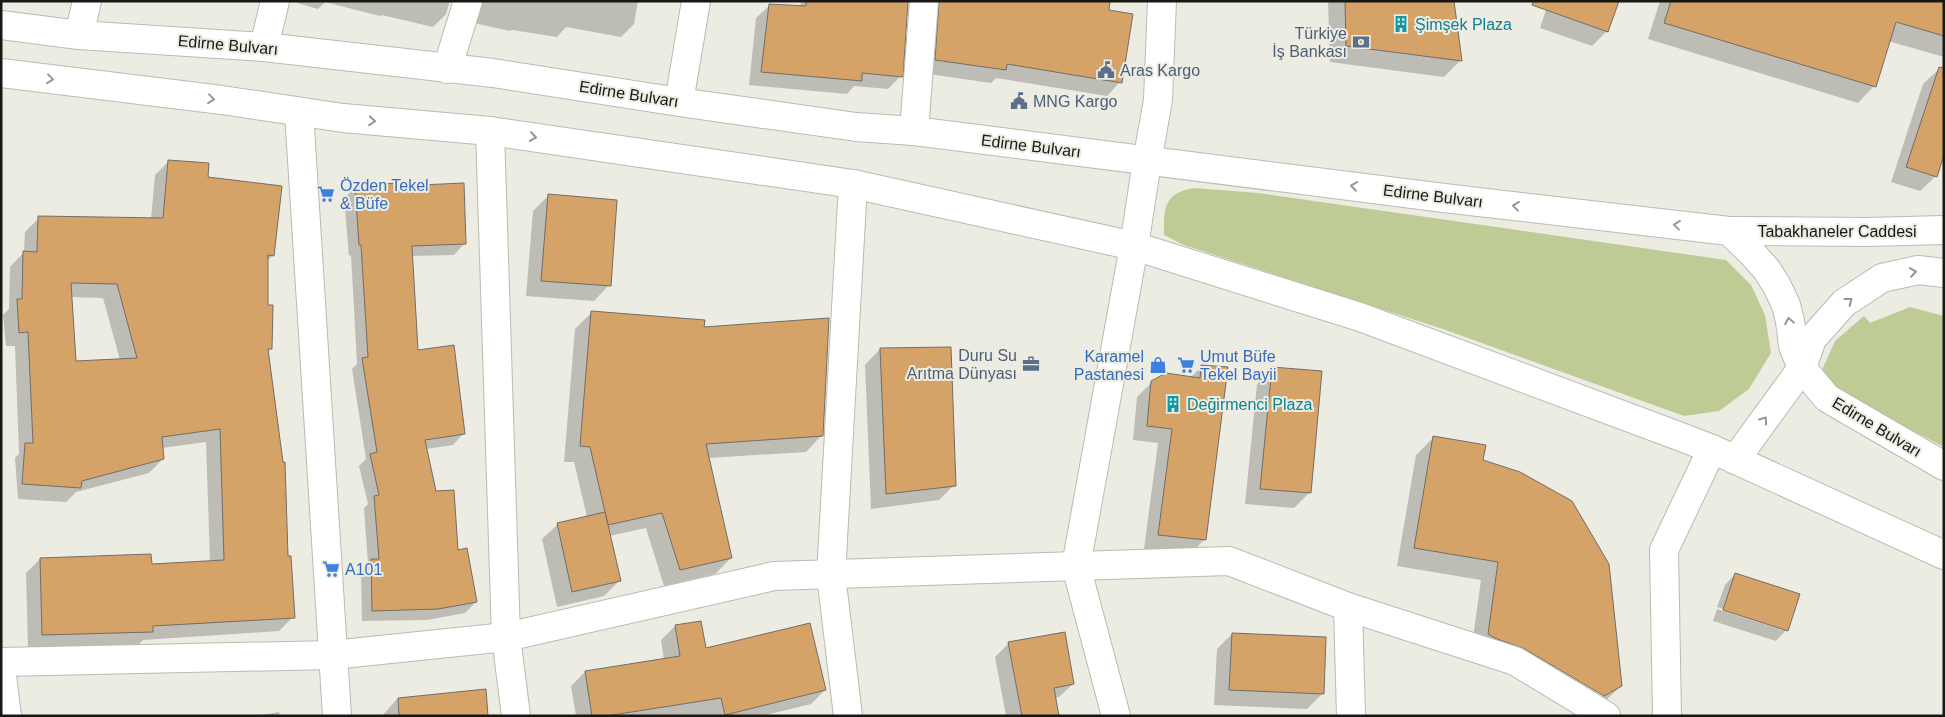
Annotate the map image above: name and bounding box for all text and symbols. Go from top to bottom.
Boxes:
building icon: Şimşek Plaza [1391,14,1411,34]
place label: Şimşek Plaza [1415,16,1512,33]
place label: Türkiye İş Bankası [1272,25,1347,60]
street label: Edirne Bulvarı [177,32,279,58]
bank icon: Türkiye İş Bankası [1351,32,1371,52]
public building icon: Aras Kargo [1096,60,1116,80]
place label: Aras Kargo [1120,62,1200,79]
one-way arrow [46,73,54,84]
street label: Edirne Bulvarı [578,78,680,110]
public building icon: MNG Kargo [1009,91,1029,111]
one-way arrow [207,93,215,103]
place label: MNG Kargo [1033,93,1118,110]
one-way arrow [368,115,376,126]
street label: Edirne Bulvarı [980,131,1082,161]
one-way arrow [529,132,538,142]
place label: Özden Tekel & Büfe [340,177,429,212]
one-way arrow [1350,181,1358,192]
street label: Edirne Bulvarı [1382,181,1484,211]
supermarket icon: Özden Tekel & Büfe [316,184,336,204]
one-way arrow [1511,201,1519,212]
one-way arrow [1673,220,1681,231]
street label: Tabakhaneler Caddesi [1757,223,1917,240]
one-way arrow [1909,267,1917,278]
one-way arrow [1843,298,1852,307]
one-way arrow [1785,316,1795,325]
place label: Duru Su Arıtma Dünyası [907,347,1017,382]
place label: Karamel Pastanesi [1074,348,1144,383]
place label: Umut Büfe Tekel Bayii [1200,348,1276,383]
office icon: Duru Su Arıtma Dünyası [1021,354,1041,374]
shop icon: Karamel Pastanesi [1148,355,1168,375]
supermarket icon: Umut Büfe Tekel Bayii [1176,355,1196,375]
building icon: Değirmenci Plaza [1163,394,1183,414]
street label: Edirne Bulvarı [1830,394,1924,460]
place label: Değirmenci Plaza [1187,396,1312,413]
one-way arrow [1758,416,1767,426]
supermarket icon: A101 [321,559,341,579]
place label: A101 [345,561,382,578]

